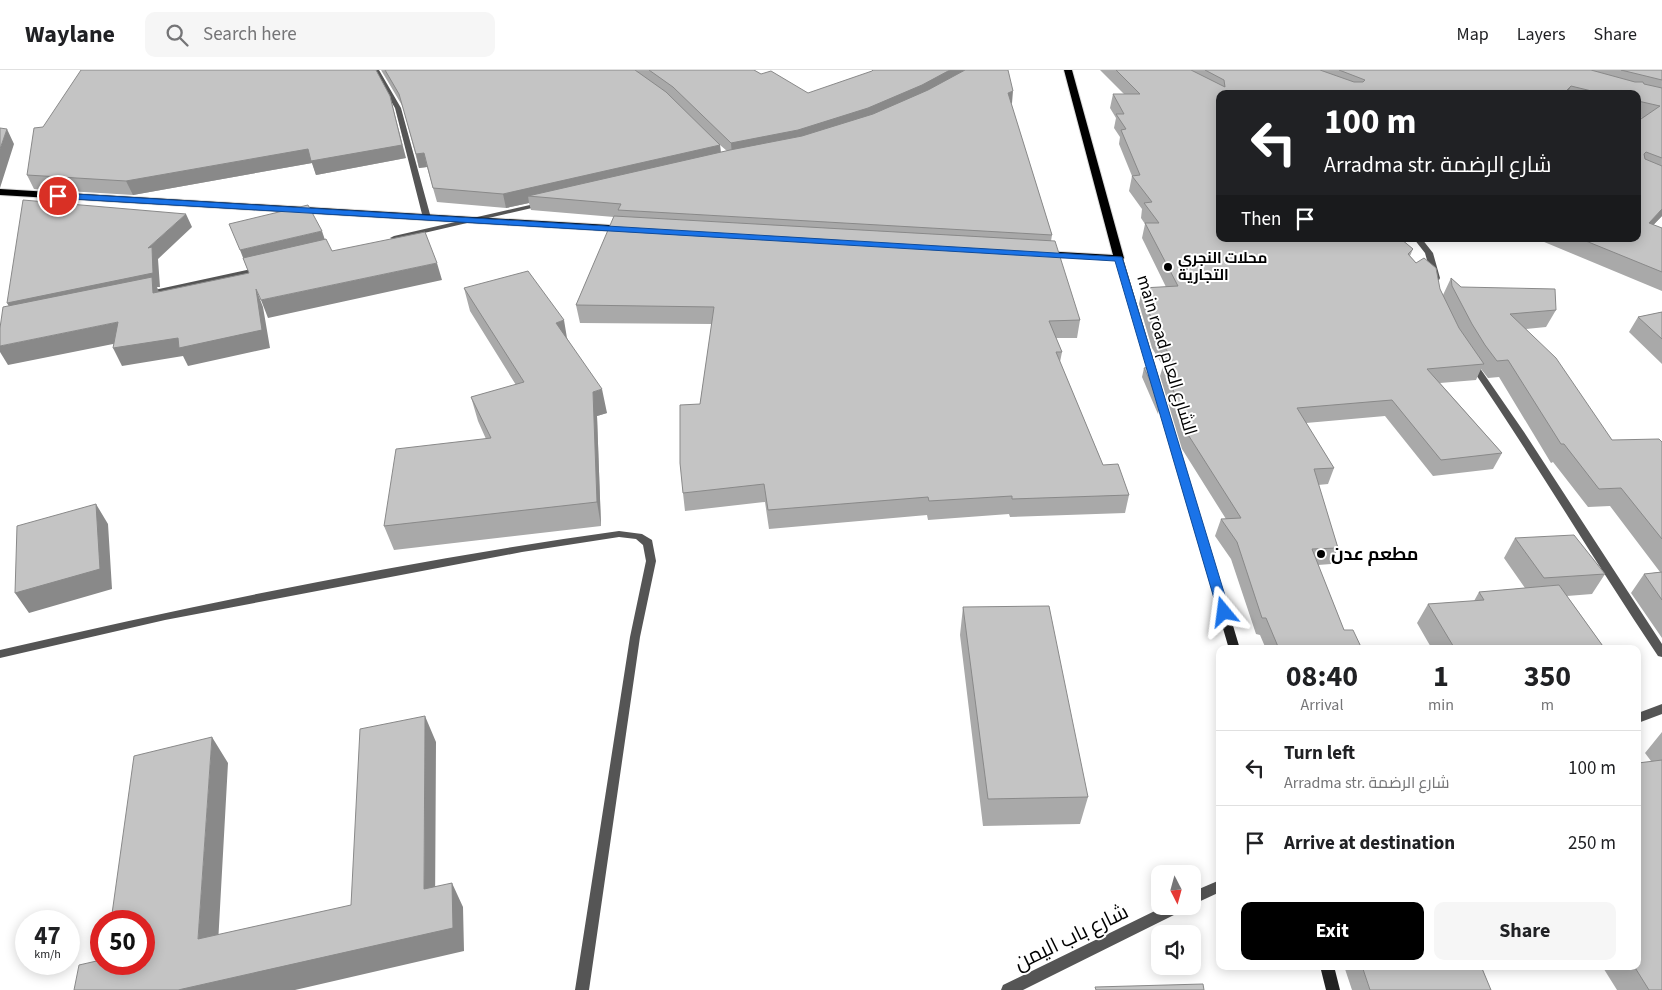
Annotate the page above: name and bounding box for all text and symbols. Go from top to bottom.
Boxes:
search box [145,12,495,57]
text: Waylane [25,17,115,52]
icon: search [163,21,191,49]
text: Search here [203,21,297,48]
text: Map [1457,22,1489,47]
text: Layers [1517,22,1566,47]
text: Share [1594,22,1637,47]
text: 100 m [1324,97,1416,147]
icon: left [1241,110,1306,175]
text: Arradma str. شارع الرضمة [1324,149,1551,181]
pin [37,175,79,217]
icon: arrive [44,182,72,210]
icon: arrive [1291,205,1319,233]
text: Then [1241,206,1281,233]
place label: محلات النجري التجارية [1178,248,1267,286]
marker: محلات النجري التجارية [1162,261,1174,273]
street label: main road الشارع العام [1130,272,1203,439]
place label: مطعم عدن [1331,542,1418,567]
marker: مطعم عدن [1315,548,1327,560]
position arrow [1197,585,1249,637]
text: 08:40 [1286,655,1358,698]
text: 1 [1433,655,1449,698]
text: 350 [1524,655,1571,698]
text: Arrival [1300,694,1343,716]
text: min [1428,694,1454,716]
text: m [1541,694,1554,716]
text: Turn left [1284,740,1355,767]
icon: left [1241,754,1269,782]
text: 100 m [1568,755,1616,782]
text: Arradma str. شارع الرضمة [1284,772,1449,794]
icon: arrive [1241,829,1269,857]
text: Arrive at destination [1284,830,1455,857]
text: 250 m [1568,830,1616,857]
north arrow [1151,865,1201,915]
map controls [1151,865,1201,975]
street label: شارع باب اليمن [1009,896,1133,978]
button: Exit [1241,902,1424,960]
button: Share [1434,902,1616,960]
speed limit sign: 50 [90,910,155,975]
text: 47 [34,918,61,954]
button: sound [1151,925,1201,975]
text: km/h [34,946,61,963]

